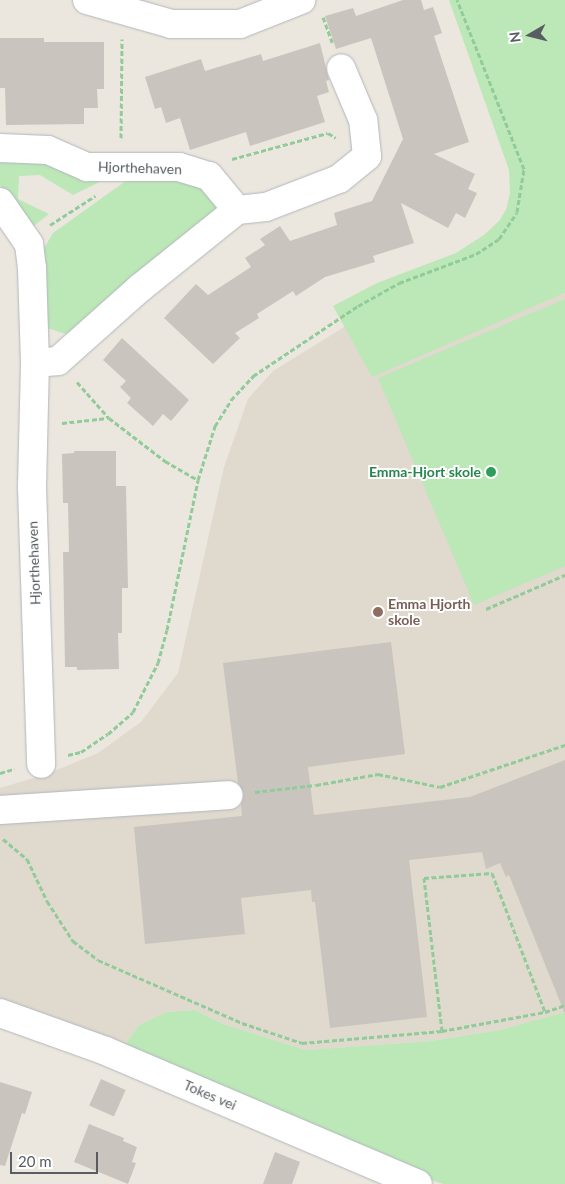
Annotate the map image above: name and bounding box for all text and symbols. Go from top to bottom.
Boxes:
north arrow [505,10,555,60]
text: N [505,31,524,44]
street label: Hjorthehaven [98,158,182,178]
place label: Emma-Hjort skole [369,464,481,480]
marker: Emma-Hjort skole [485,466,497,478]
street label: Hjorthehaven [24,521,44,605]
place label: Emma Hjorth skole [388,596,470,628]
marker: Emma Hjorth skole [372,606,384,618]
street label: Tokes vei [181,1076,239,1114]
scale bar [12,1142,100,1174]
text: 20 m [18,1152,52,1170]

